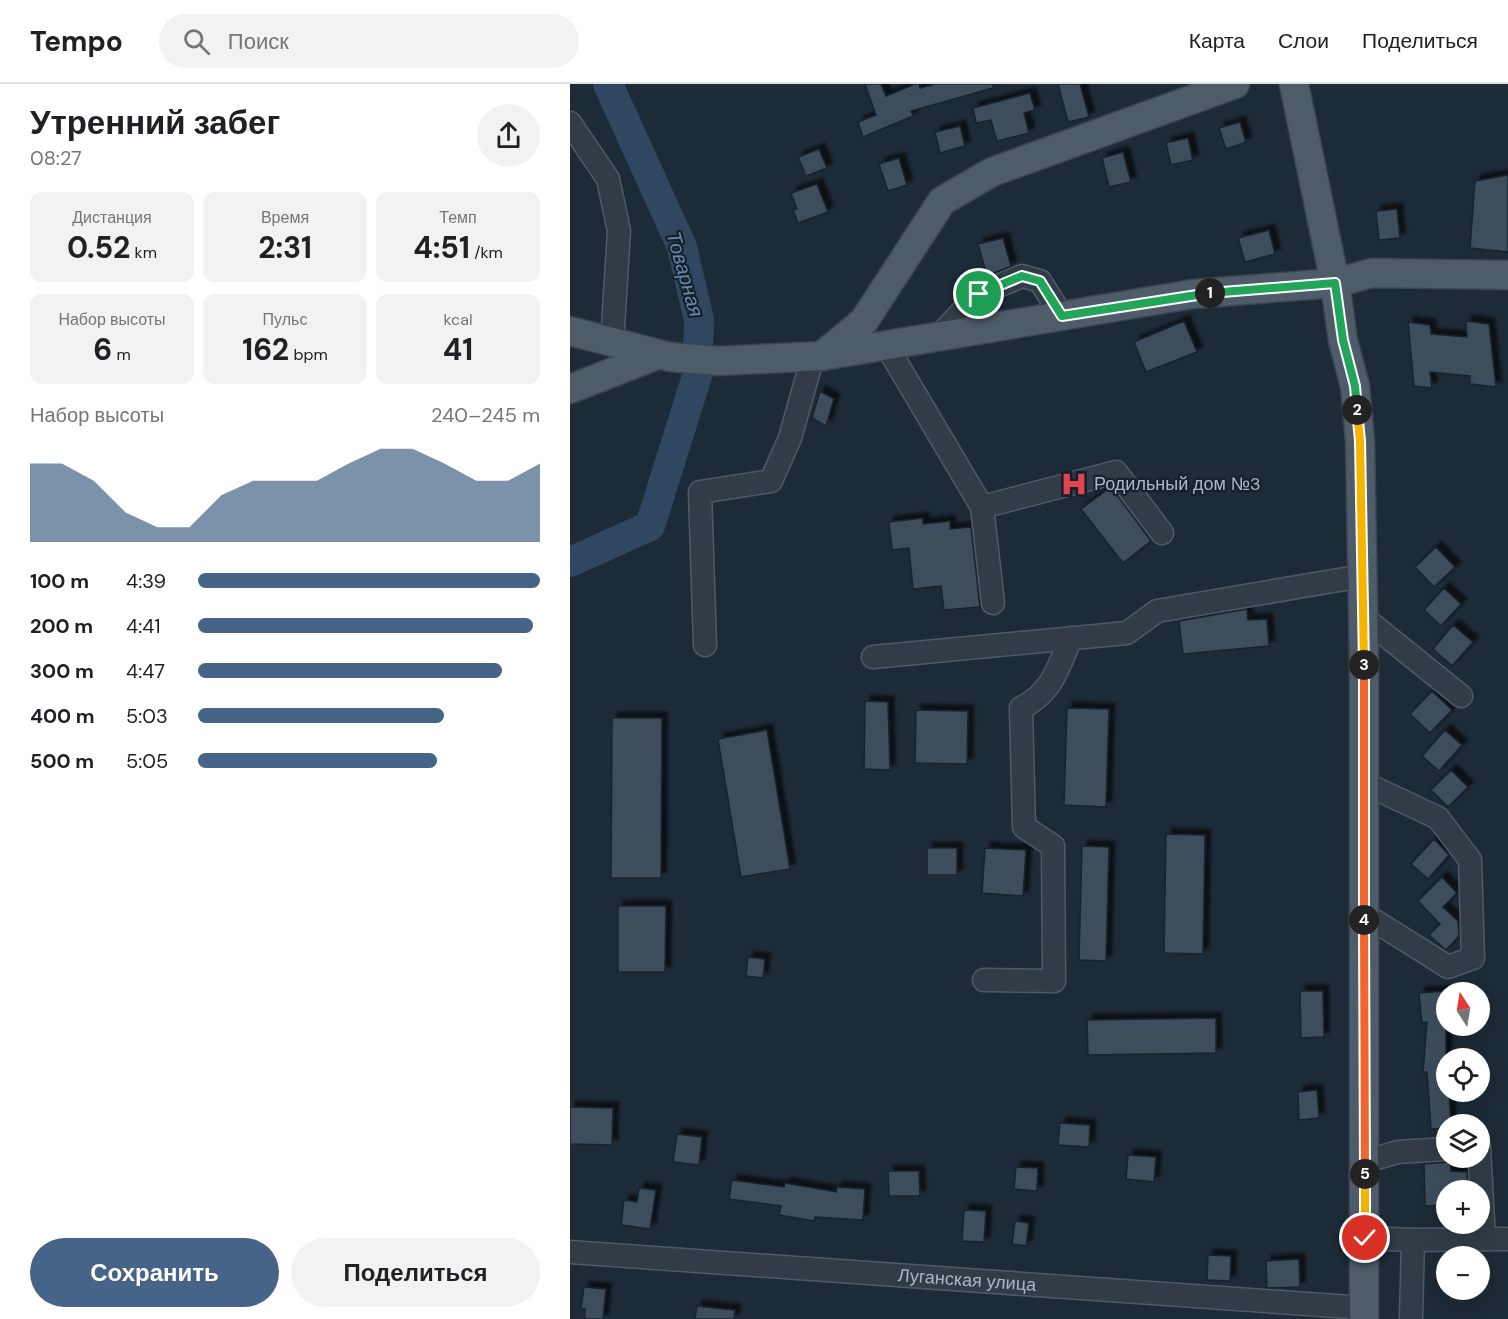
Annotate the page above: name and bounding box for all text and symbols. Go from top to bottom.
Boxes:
search box [159,14,579,68]
text: Tempo [30,23,123,60]
icon: search [180,25,213,58]
text: Поиск [228,27,289,56]
text: Карта [1189,27,1245,55]
text: Слои [1278,27,1329,55]
text: Поделиться [1362,27,1478,55]
text: Утренний забег [30,101,280,144]
button: share [477,104,540,167]
text: 08:27 [30,145,82,171]
text: Дистанция [72,207,152,228]
text: Время [261,207,309,228]
text: Темп [439,207,477,228]
text: 0.52 [67,228,130,267]
text: 2:31 [258,228,312,267]
text: 4:51 [413,228,470,267]
water label: Товарная [660,228,710,320]
text: km [130,242,157,263]
text: /km [470,242,503,263]
pin [953,268,1004,319]
icon: arrive [962,277,995,310]
pin: 1 [1195,278,1225,308]
text: 1 [1207,282,1213,303]
text: Набор высоты [58,309,166,330]
text: Пульс [263,309,307,330]
text: kcal [444,309,472,330]
text: 6 [93,330,112,369]
text: 162 [242,330,289,369]
text: 41 [443,330,473,369]
text: m [112,344,131,365]
text: bpm [289,344,328,365]
pin: 2 [1342,395,1372,425]
text: 2 [1352,399,1362,420]
text: Набор высоты [30,402,164,428]
text: 240–245 m [431,402,540,428]
hospital icon: Родильный дом №3 [1059,469,1089,499]
place label: Родильный дом №3 [1094,472,1261,496]
text: 100 m [30,568,89,594]
text: 4:39 [126,568,166,594]
text: 200 m [30,613,93,639]
text: 4:41 [126,613,161,639]
pin: 3 [1349,650,1379,680]
text: 3 [1359,654,1369,675]
text: 300 m [30,658,94,684]
text: 4:47 [126,658,165,684]
text: 400 m [30,703,95,729]
text: 5:03 [126,703,168,729]
text: 500 m [30,748,94,774]
text: 5:05 [126,748,168,774]
pin: 4 [1349,905,1379,935]
text: 4 [1359,909,1369,930]
north arrow [1436,982,1490,1036]
map controls [1436,982,1490,1300]
button: locate [1436,1048,1490,1102]
button: layers [1436,1114,1490,1168]
pin: 5 [1350,1159,1380,1189]
text: 5 [1360,1163,1370,1184]
button: + [1436,1180,1490,1234]
pin [1339,1212,1390,1263]
icon: check [1348,1221,1381,1254]
button: Сохранить [30,1238,279,1307]
button: Поделиться [291,1238,540,1307]
button: − [1436,1246,1490,1300]
street label: Луганская улица [897,1263,1038,1297]

